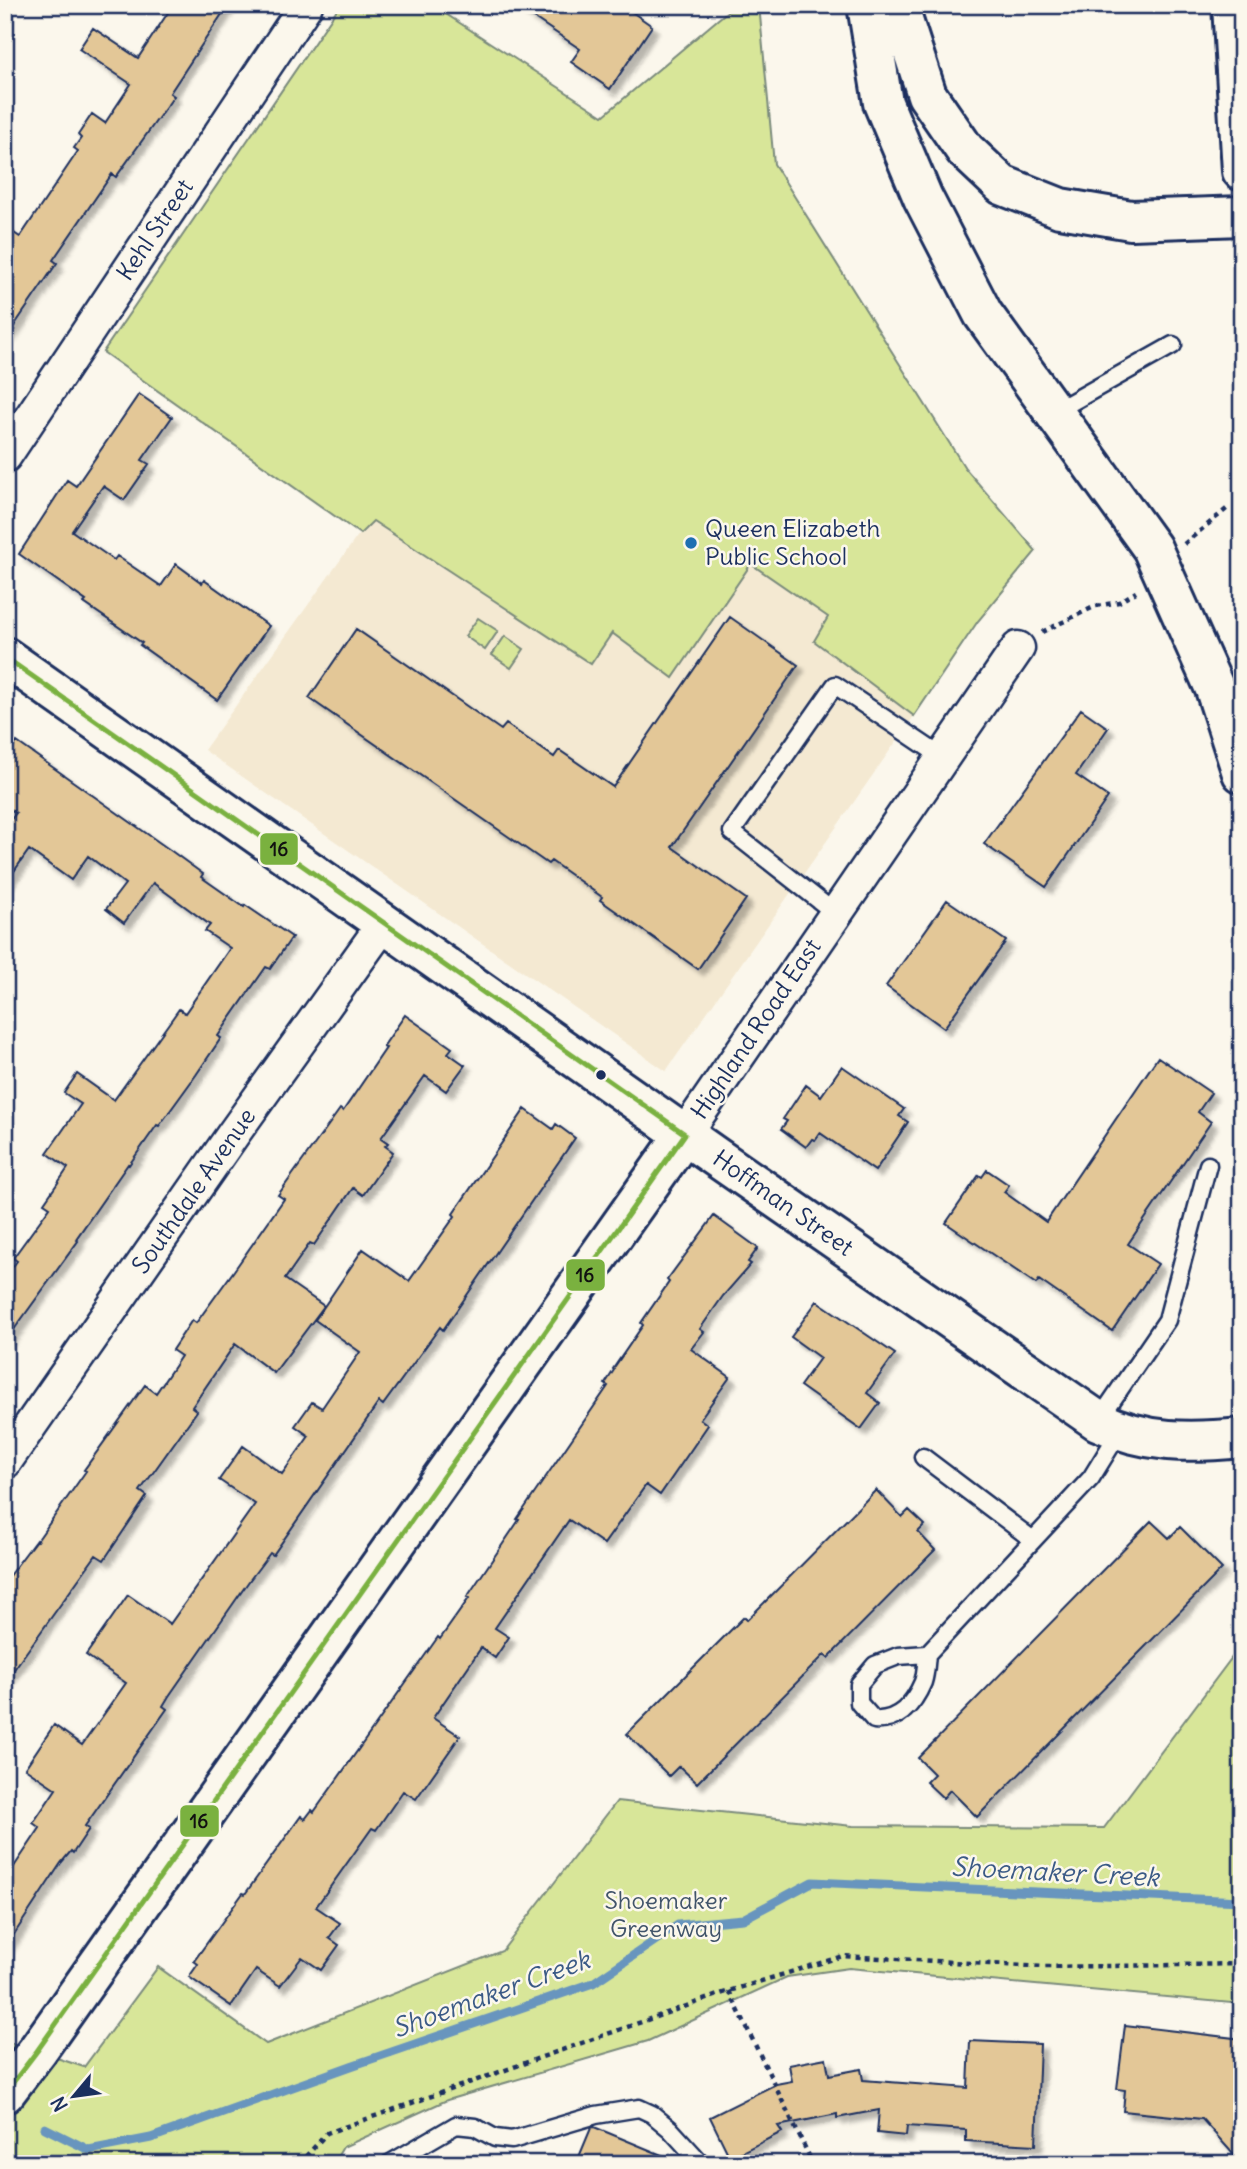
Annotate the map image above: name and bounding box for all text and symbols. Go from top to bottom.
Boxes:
street label: Kehl Street [109,173,199,286]
place label: Queen Elizabeth Public School [705,513,880,571]
marker: Queen Elizabeth Public School [683,535,699,551]
line badge: 16 [259,832,299,866]
text: 16 [270,837,288,861]
street label: Highland Road East [684,933,827,1124]
unlabelled marker [594,1068,608,1082]
street label: Southdale Avenue [125,1102,261,1279]
street label: Hoffman Street [708,1143,860,1262]
line badge: 16 [565,1258,606,1292]
text: 16 [576,1263,594,1287]
line badge: 16 [179,1804,220,1838]
text: 16 [190,1809,208,1833]
water label: Shoemaker Creek [950,1850,1161,1894]
park label: Shoemaker Greenway [604,1885,728,1943]
water label: Shoemaker Creek [388,1942,596,2045]
north arrow [38,2060,108,2130]
text: N [45,2093,73,2116]

